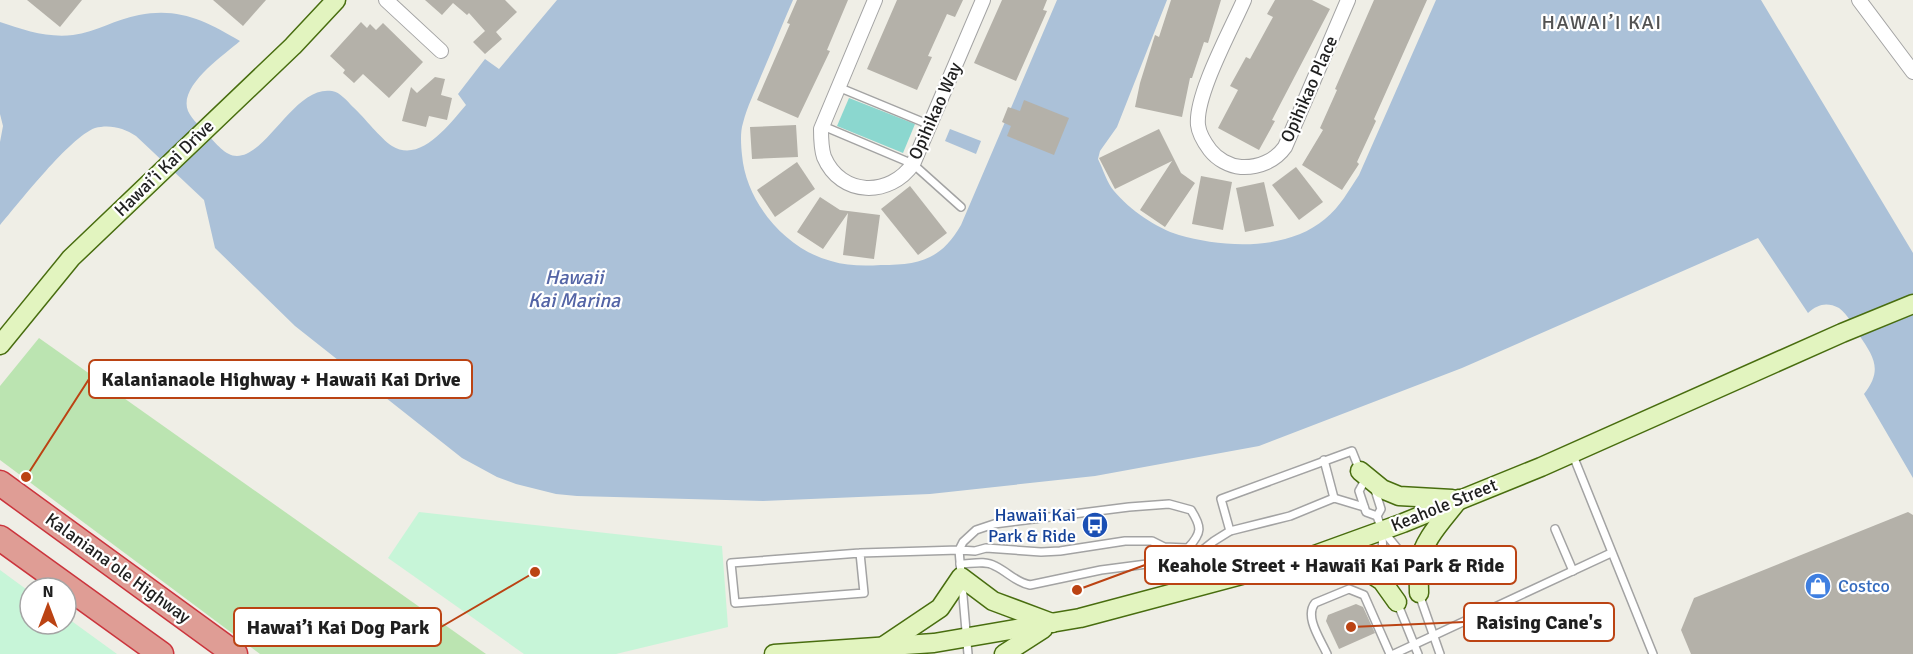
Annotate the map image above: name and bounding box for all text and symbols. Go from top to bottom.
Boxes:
district label: HAWAI’I KAI [1541,10,1663,35]
street label: Opihikao Place [1276,32,1342,146]
street label: Opihikao Way [904,58,966,163]
street label: Hawai’i Kai Drive [110,115,218,221]
water label: Hawaii Kai Marina [528,265,621,313]
callout: Kalanianaole Highway + Hawaii Kai Drive [89,360,472,398]
text: Kalanianaole Highway + Hawaii Kai Drive [101,367,461,392]
street label: Keahole Street [1388,474,1500,536]
place label: Hawaii Kai Park & Ride [988,504,1076,547]
street label: Kalaniana’ole Highway [41,508,195,628]
bus stop icon: Hawaii Kai Park & Ride [1080,510,1110,540]
callout: Keahole Street + Hawaii Kai Park & Ride [1145,546,1516,584]
text: Keahole Street + Hawaii Kai Park & Ride [1158,553,1504,578]
shop icon: Costco [1803,571,1833,601]
place label: Costco [1838,575,1890,597]
north arrow [18,576,78,636]
text: N [42,582,54,602]
callout: Raising Cane's [1464,603,1614,641]
callout: Hawai’i Kai Dog Park [234,608,441,646]
text: Raising Cane's [1476,610,1602,635]
text: Hawai’i Kai Dog Park [247,615,430,640]

